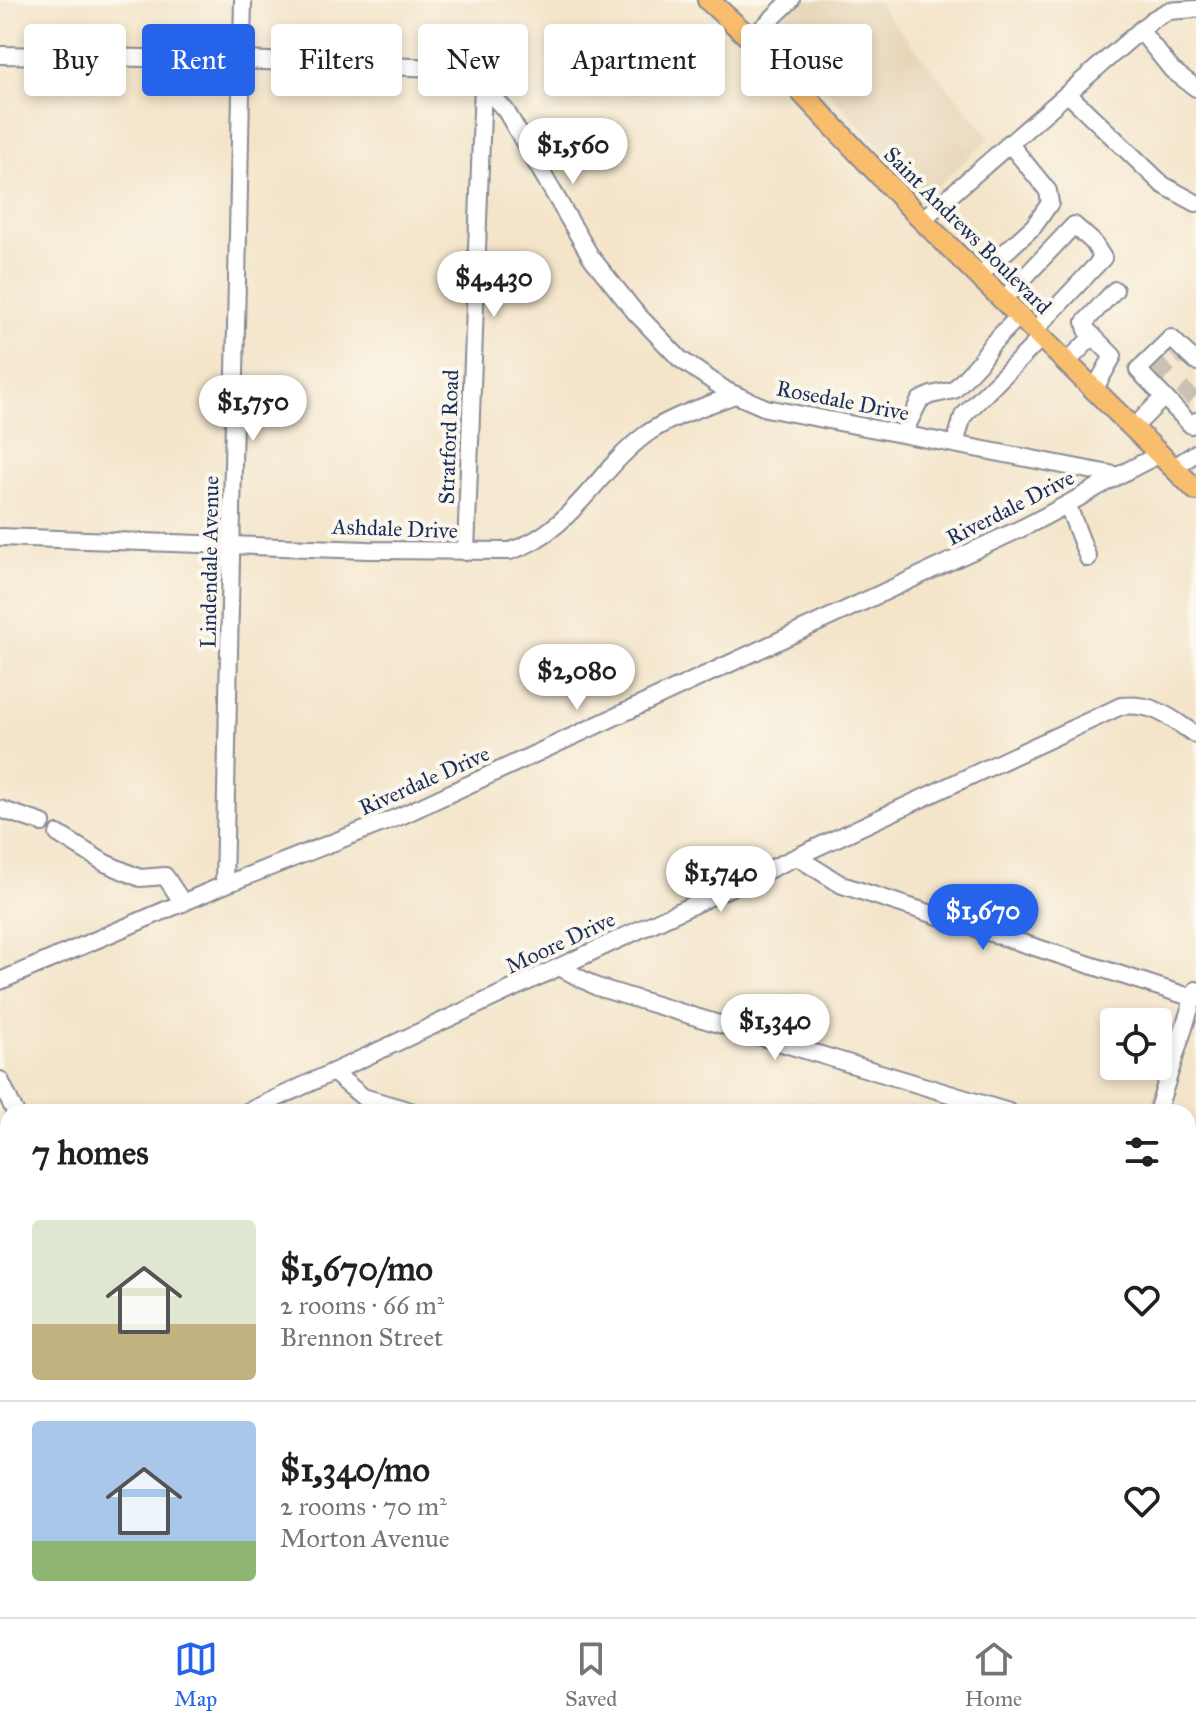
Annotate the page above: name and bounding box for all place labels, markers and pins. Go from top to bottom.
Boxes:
pin: $1,560 [508,118,638,186]
pin: $4,430 [429,251,559,319]
pin: $1,750 [188,375,318,443]
pin: $2,080 [512,644,642,712]
pin: $1,740 [656,846,786,914]
pin: $1,670 [918,884,1048,952]
pin: $1,340 [710,994,840,1062]

